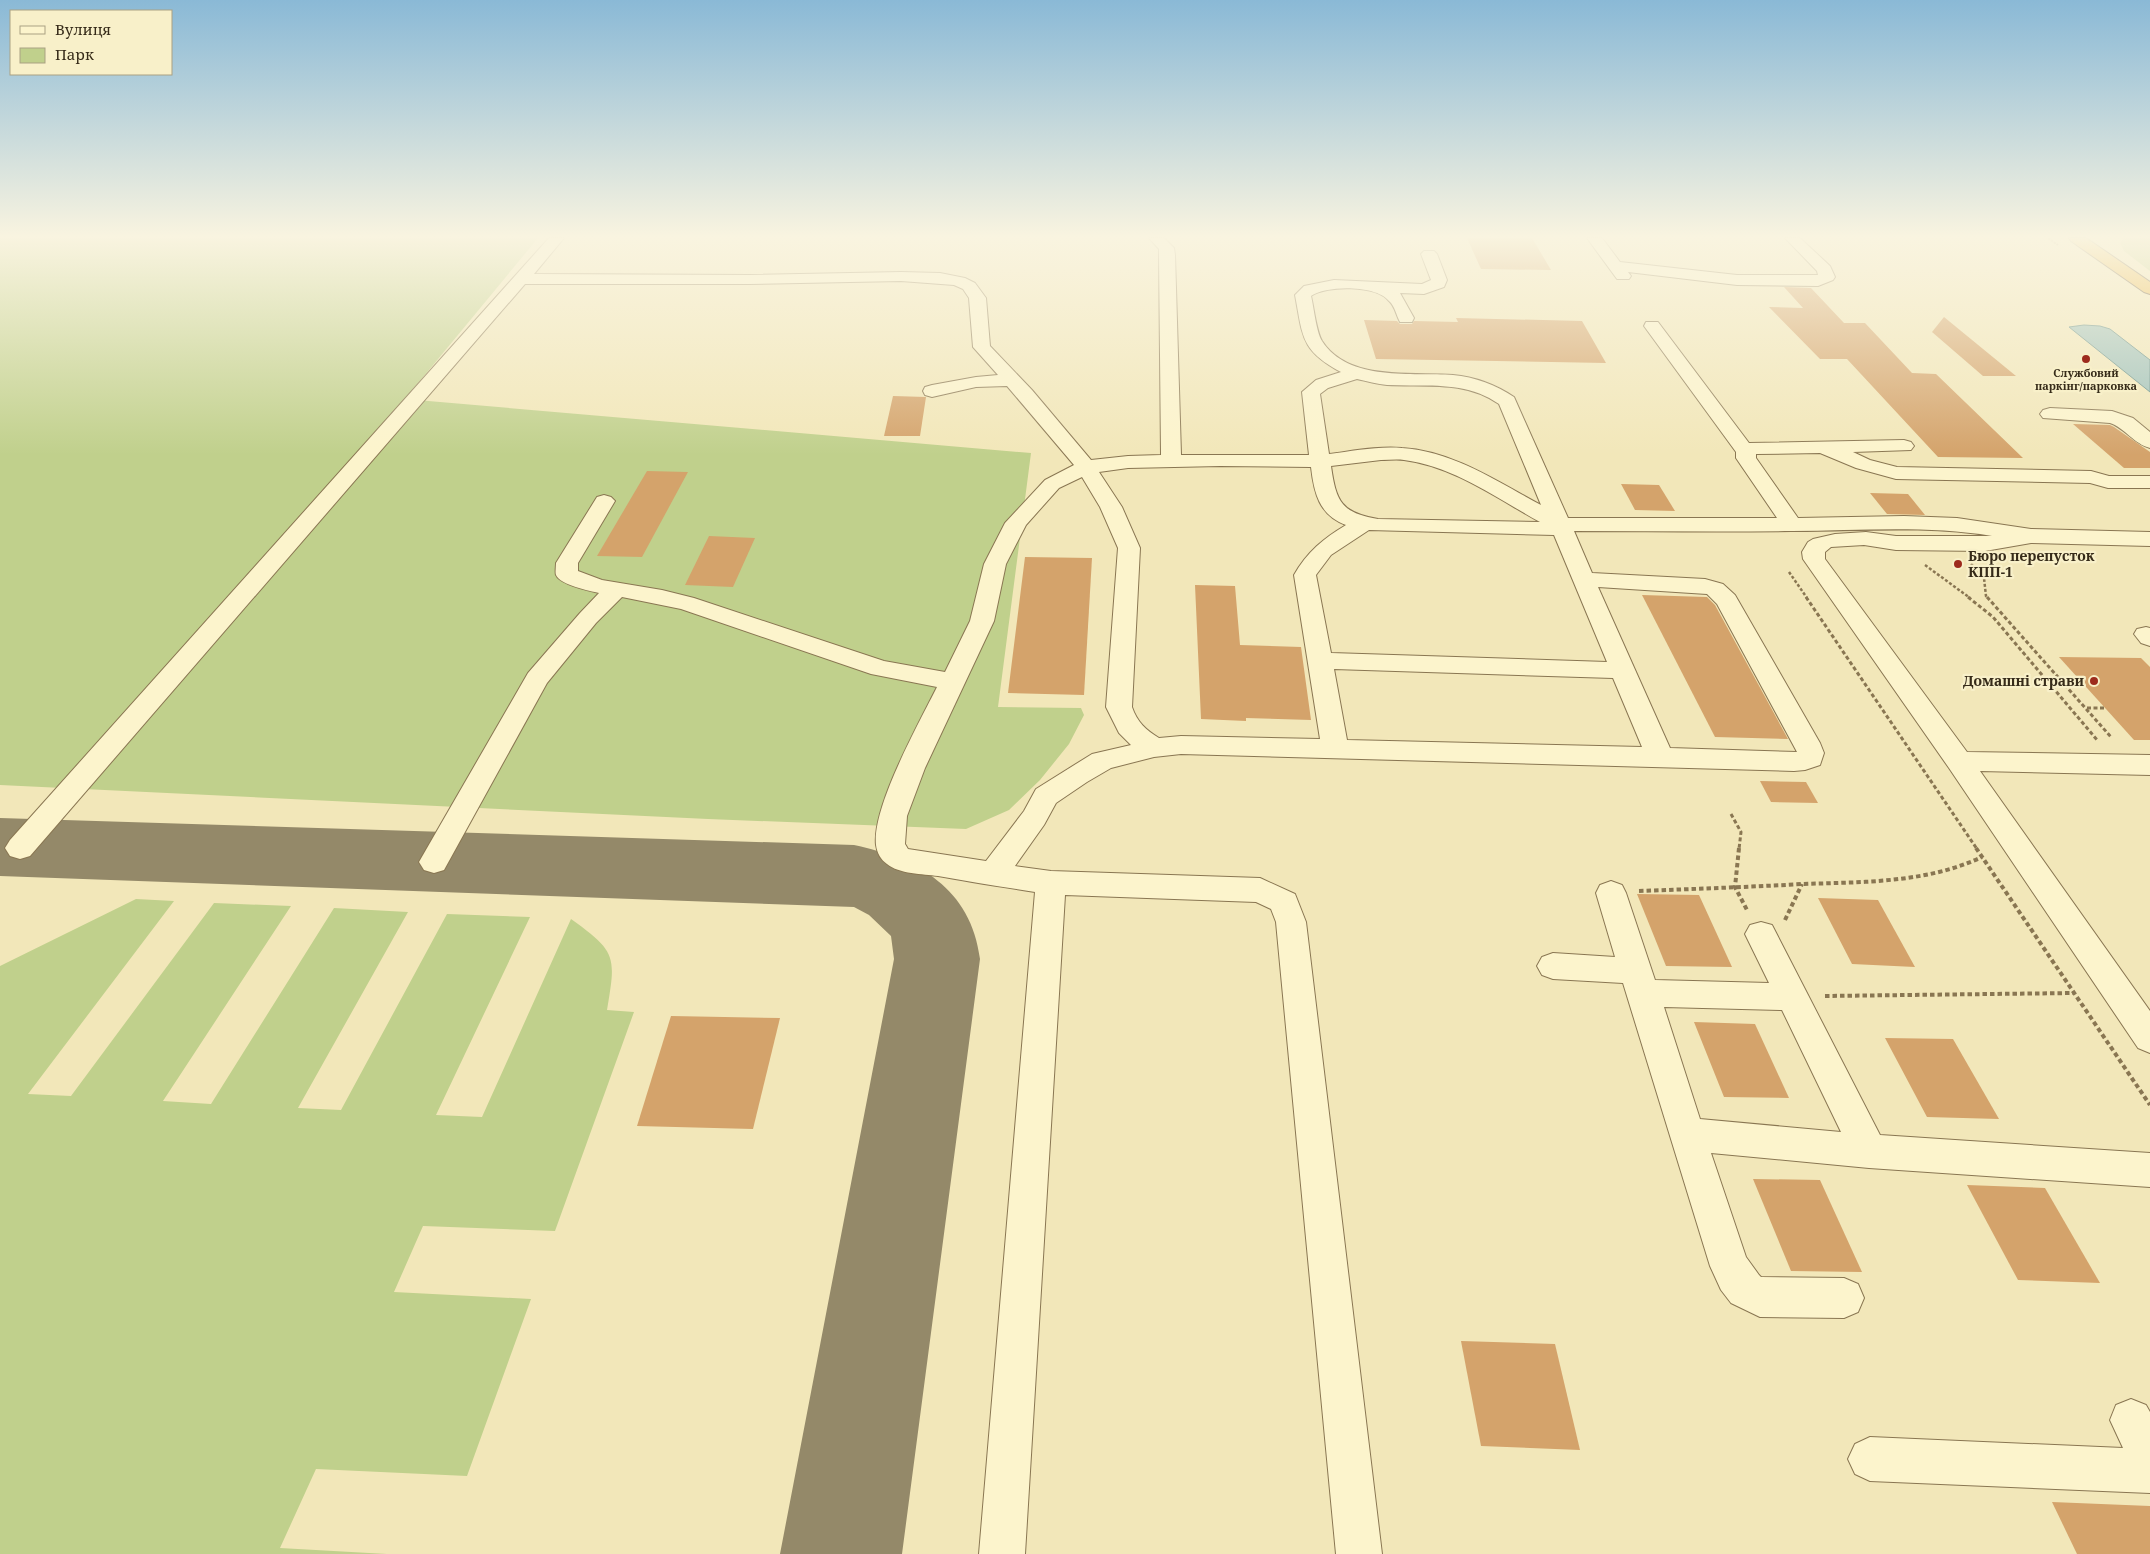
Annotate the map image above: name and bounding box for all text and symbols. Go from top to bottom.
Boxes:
legend [10,10,172,75]
text: Вулиця [55,19,111,39]
text: Парк [55,44,94,64]
marker: Службовий паркінг/парковка [2080,353,2092,365]
place label: Службовий паркінг/парковка [2035,365,2138,393]
place label: Бюро перепусток КПП-1 [1968,546,2095,581]
marker: Бюро перепусток КПП-1 [1952,558,1964,570]
place label: Домашні страви [1963,671,2084,690]
marker: Домашні страви [2088,675,2100,687]

